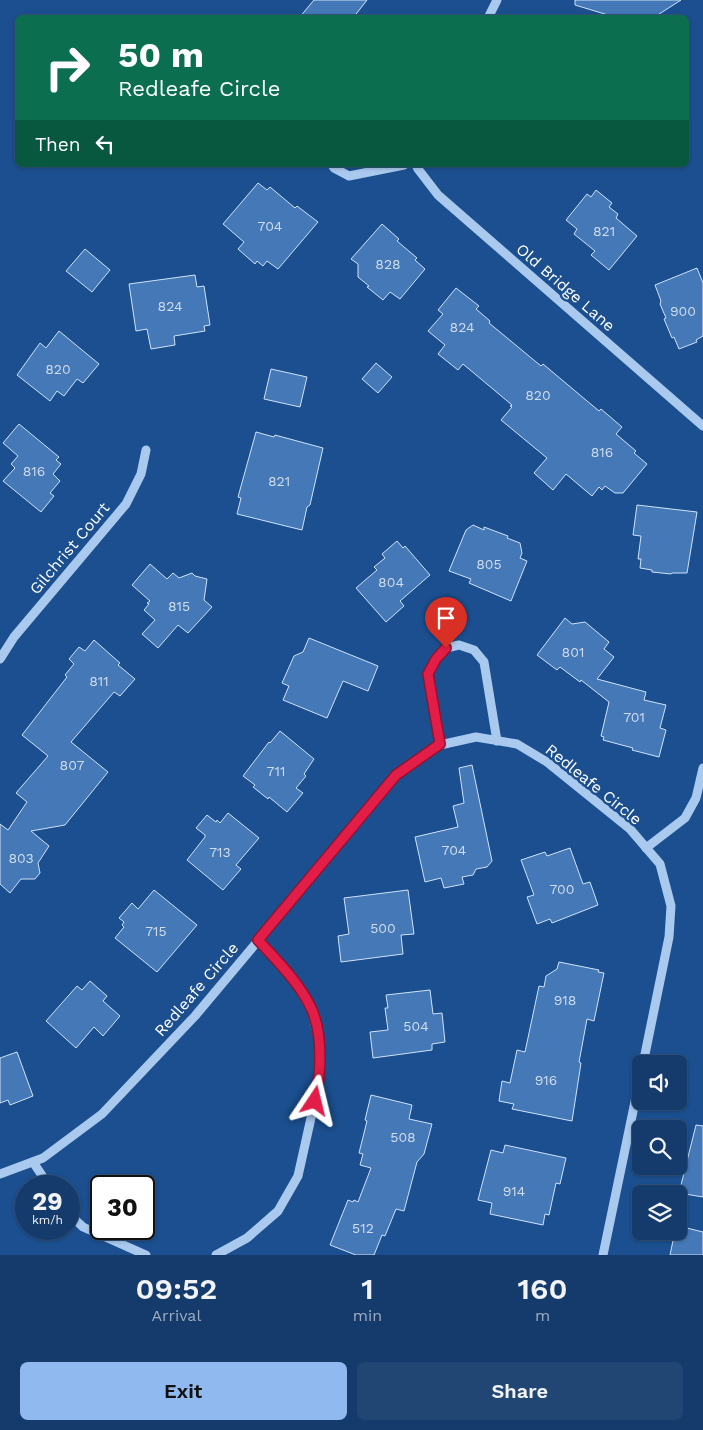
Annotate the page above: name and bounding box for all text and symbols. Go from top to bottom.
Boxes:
text: 50 m [118,34,204,76]
icon: right [35,35,100,100]
text: Redleafe Circle [118,76,280,101]
icon: left [91,130,119,158]
text: Then [35,133,81,156]
house number: 704 [258,218,282,234]
house number: 821 [593,223,615,239]
street label: Old Bridge Lane [512,239,619,335]
house number: 828 [375,256,401,272]
house number: 824 [158,298,182,314]
house number: 900 [670,303,696,319]
house number: 824 [450,319,474,335]
house number: 820 [45,361,71,377]
house number: 820 [525,387,551,403]
house number: 816 [591,444,613,460]
house number: 816 [23,463,45,479]
house number: 821 [268,473,290,489]
street label: Gilchrist Court [25,498,114,598]
house number: 805 [476,556,502,572]
house number: 804 [378,574,404,590]
pin [425,597,467,648]
house number: 815 [168,598,190,614]
icon: arrive [432,604,460,632]
house number: 801 [562,644,584,660]
house number: 811 [89,673,109,689]
house number: 701 [623,709,645,725]
street label: Redleafe Circle [542,740,646,829]
house number: 807 [60,757,85,773]
house number: 711 [267,763,285,779]
house number: 704 [442,842,466,858]
house number: 713 [209,844,231,860]
house number: 803 [8,850,34,866]
house number: 700 [550,881,575,897]
house number: 500 [370,920,396,936]
house number: 715 [145,923,167,939]
street label: Redleafe Circle [150,939,242,1040]
house number: 918 [554,992,576,1008]
house number: 504 [403,1018,429,1034]
map controls [632,1055,687,1240]
button: sound [632,1055,687,1110]
house number: 916 [535,1072,557,1088]
position arrow [288,1074,340,1126]
button: search [632,1120,687,1175]
house number: 508 [390,1129,416,1145]
speed limit sign: 30 [90,1175,155,1240]
house number: 914 [503,1183,525,1199]
button: layers [632,1185,687,1240]
text: 29 [32,1187,63,1216]
text: km/h [32,1213,63,1227]
house number: 512 [352,1220,374,1236]
text: 09:52 [135,1271,217,1306]
text: 1 [361,1271,374,1306]
text: 160 [518,1271,568,1306]
text: Arrival [151,1306,201,1325]
text: min [353,1306,382,1325]
text: m [535,1306,550,1325]
button: Exit [20,1362,347,1420]
button: Share [357,1362,683,1420]

